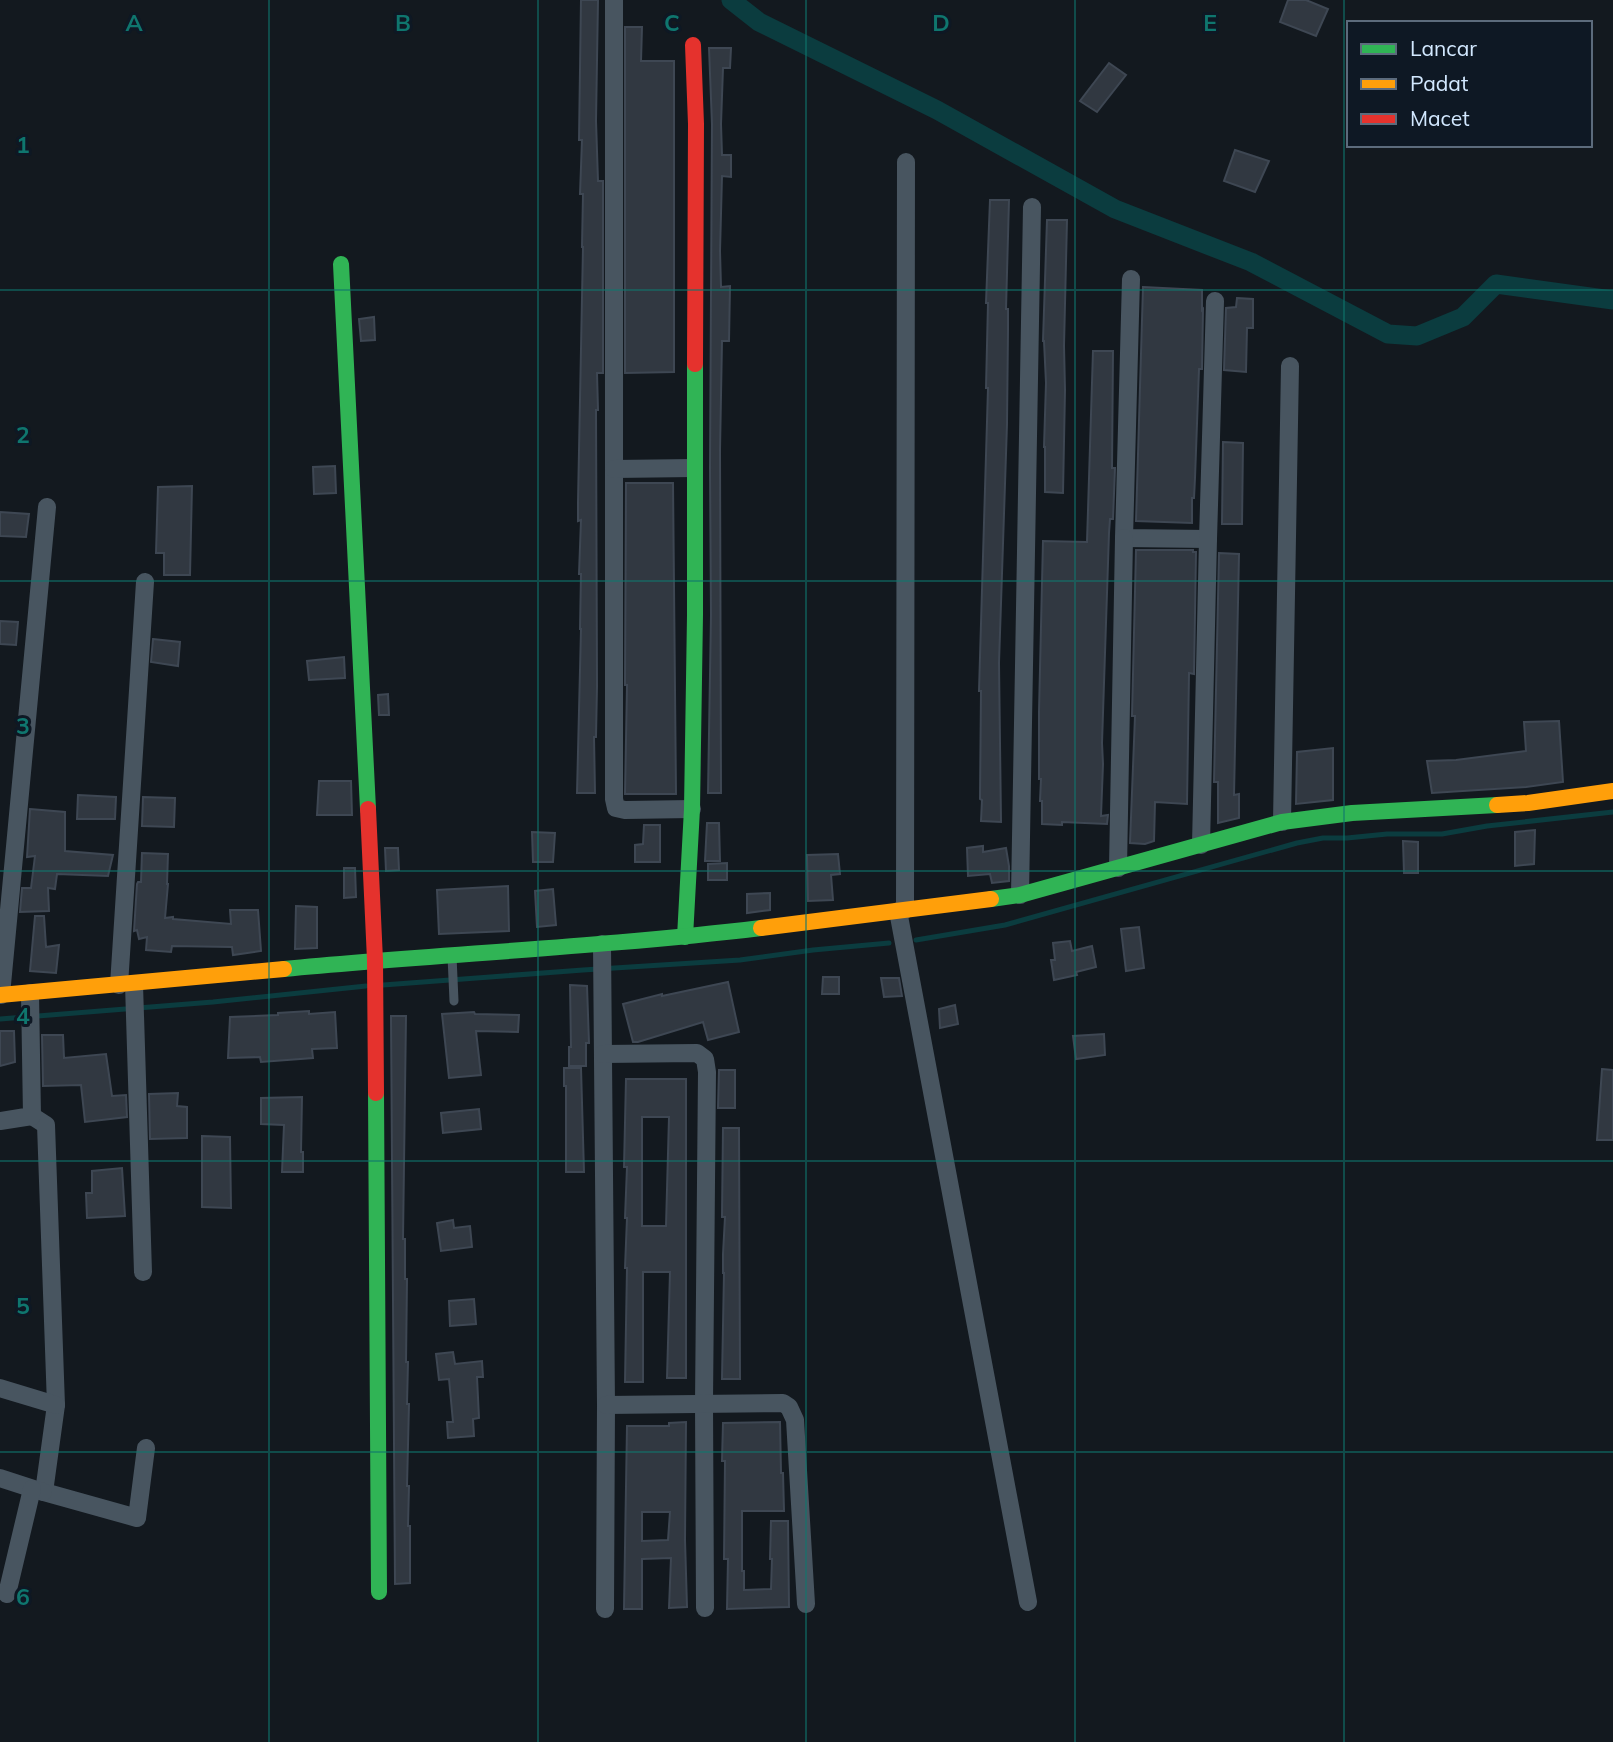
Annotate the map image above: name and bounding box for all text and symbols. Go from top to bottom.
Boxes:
text: A [125,8,143,37]
text: B [395,8,411,37]
text: C [664,8,680,37]
text: D [932,8,950,37]
text: E [1203,8,1217,37]
legend [1347,21,1592,147]
text: Lancar [1410,35,1477,61]
text: Padat [1410,70,1468,96]
text: Macet [1410,105,1470,131]
text: 1 [16,130,30,159]
text: 2 [16,420,30,449]
text: 3 [16,711,30,740]
text: 4 [16,1001,30,1030]
text: 5 [16,1291,30,1320]
text: 6 [16,1582,30,1611]

